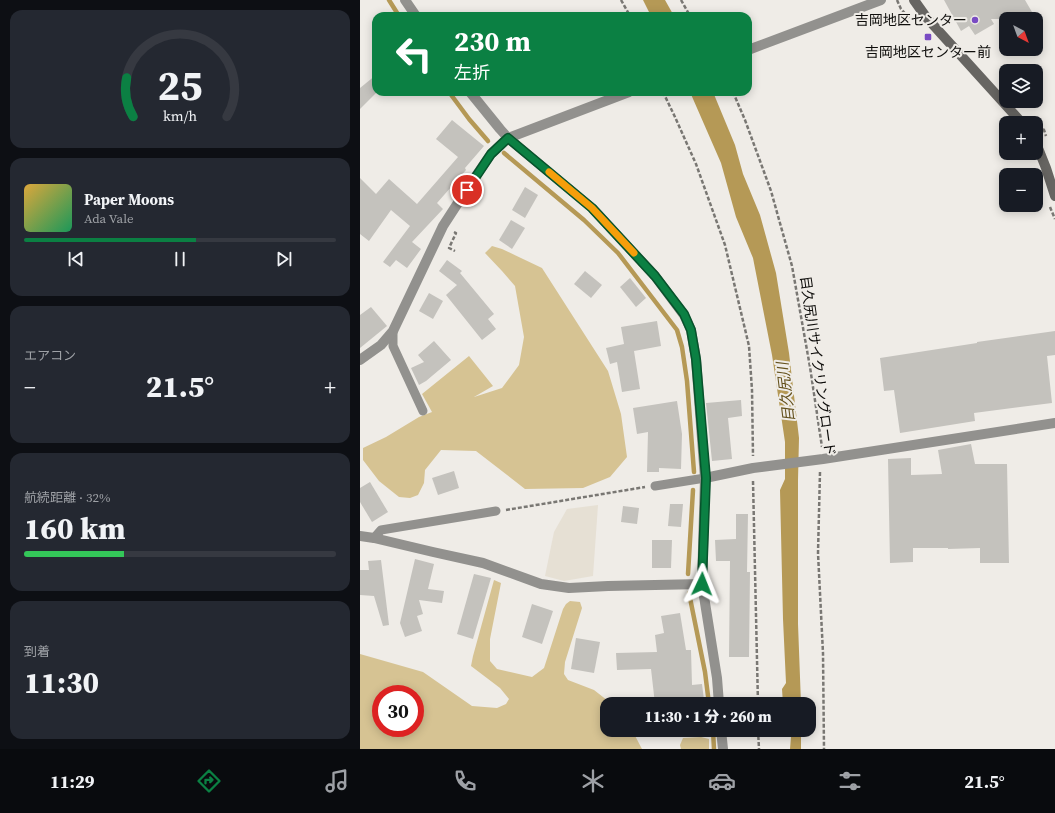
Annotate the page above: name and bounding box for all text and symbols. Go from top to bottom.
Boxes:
place label: 吉岡地区センター [855,10,967,30]
north arrow [999,12,1043,56]
map controls [999,12,1043,212]
marker: 吉岡地区センター [970,15,980,25]
text: 230 m [454,22,531,60]
icon: left [388,28,440,80]
marker: 吉岡地区センター前 [923,32,933,42]
place label: 吉岡地区センター前 [865,42,991,62]
text: 25 [157,57,203,114]
text: 左折 [454,60,490,85]
button: layers [999,64,1043,108]
text: km/h [163,105,197,125]
button: + [999,116,1043,160]
button: − [999,168,1043,212]
pin [450,173,484,207]
icon: arrive [456,179,478,201]
text: Paper Moons [84,189,174,210]
text: Ada Vale [84,210,134,227]
icon: previous [65,248,87,270]
icon: pause [169,248,191,270]
icon: next [273,248,295,270]
street label: 目久尻川サイクリングロード [795,275,841,457]
text: エアコン [24,347,76,364]
water label: 目久尻川 [771,359,800,423]
text: 21.5° [146,366,214,407]
text: − [24,372,36,402]
text: + [324,372,336,402]
text: 航続距離 · 32% [24,489,110,506]
text: 160 km [24,508,125,549]
position arrow [681,563,723,605]
text: 到着 [24,643,50,660]
text: 11:30 [24,662,99,703]
speed limit sign: 30 [372,685,424,737]
text: 11:30 · 1 分 · 260 m [644,706,772,727]
icon: directions [195,767,223,795]
icon: music [323,767,351,795]
icon: phone [451,767,479,795]
icon: climate [579,767,607,795]
icon: car [708,767,736,795]
icon: filters [836,767,864,795]
text: 11:29 [50,769,95,794]
text: 21.5° [964,769,1005,794]

